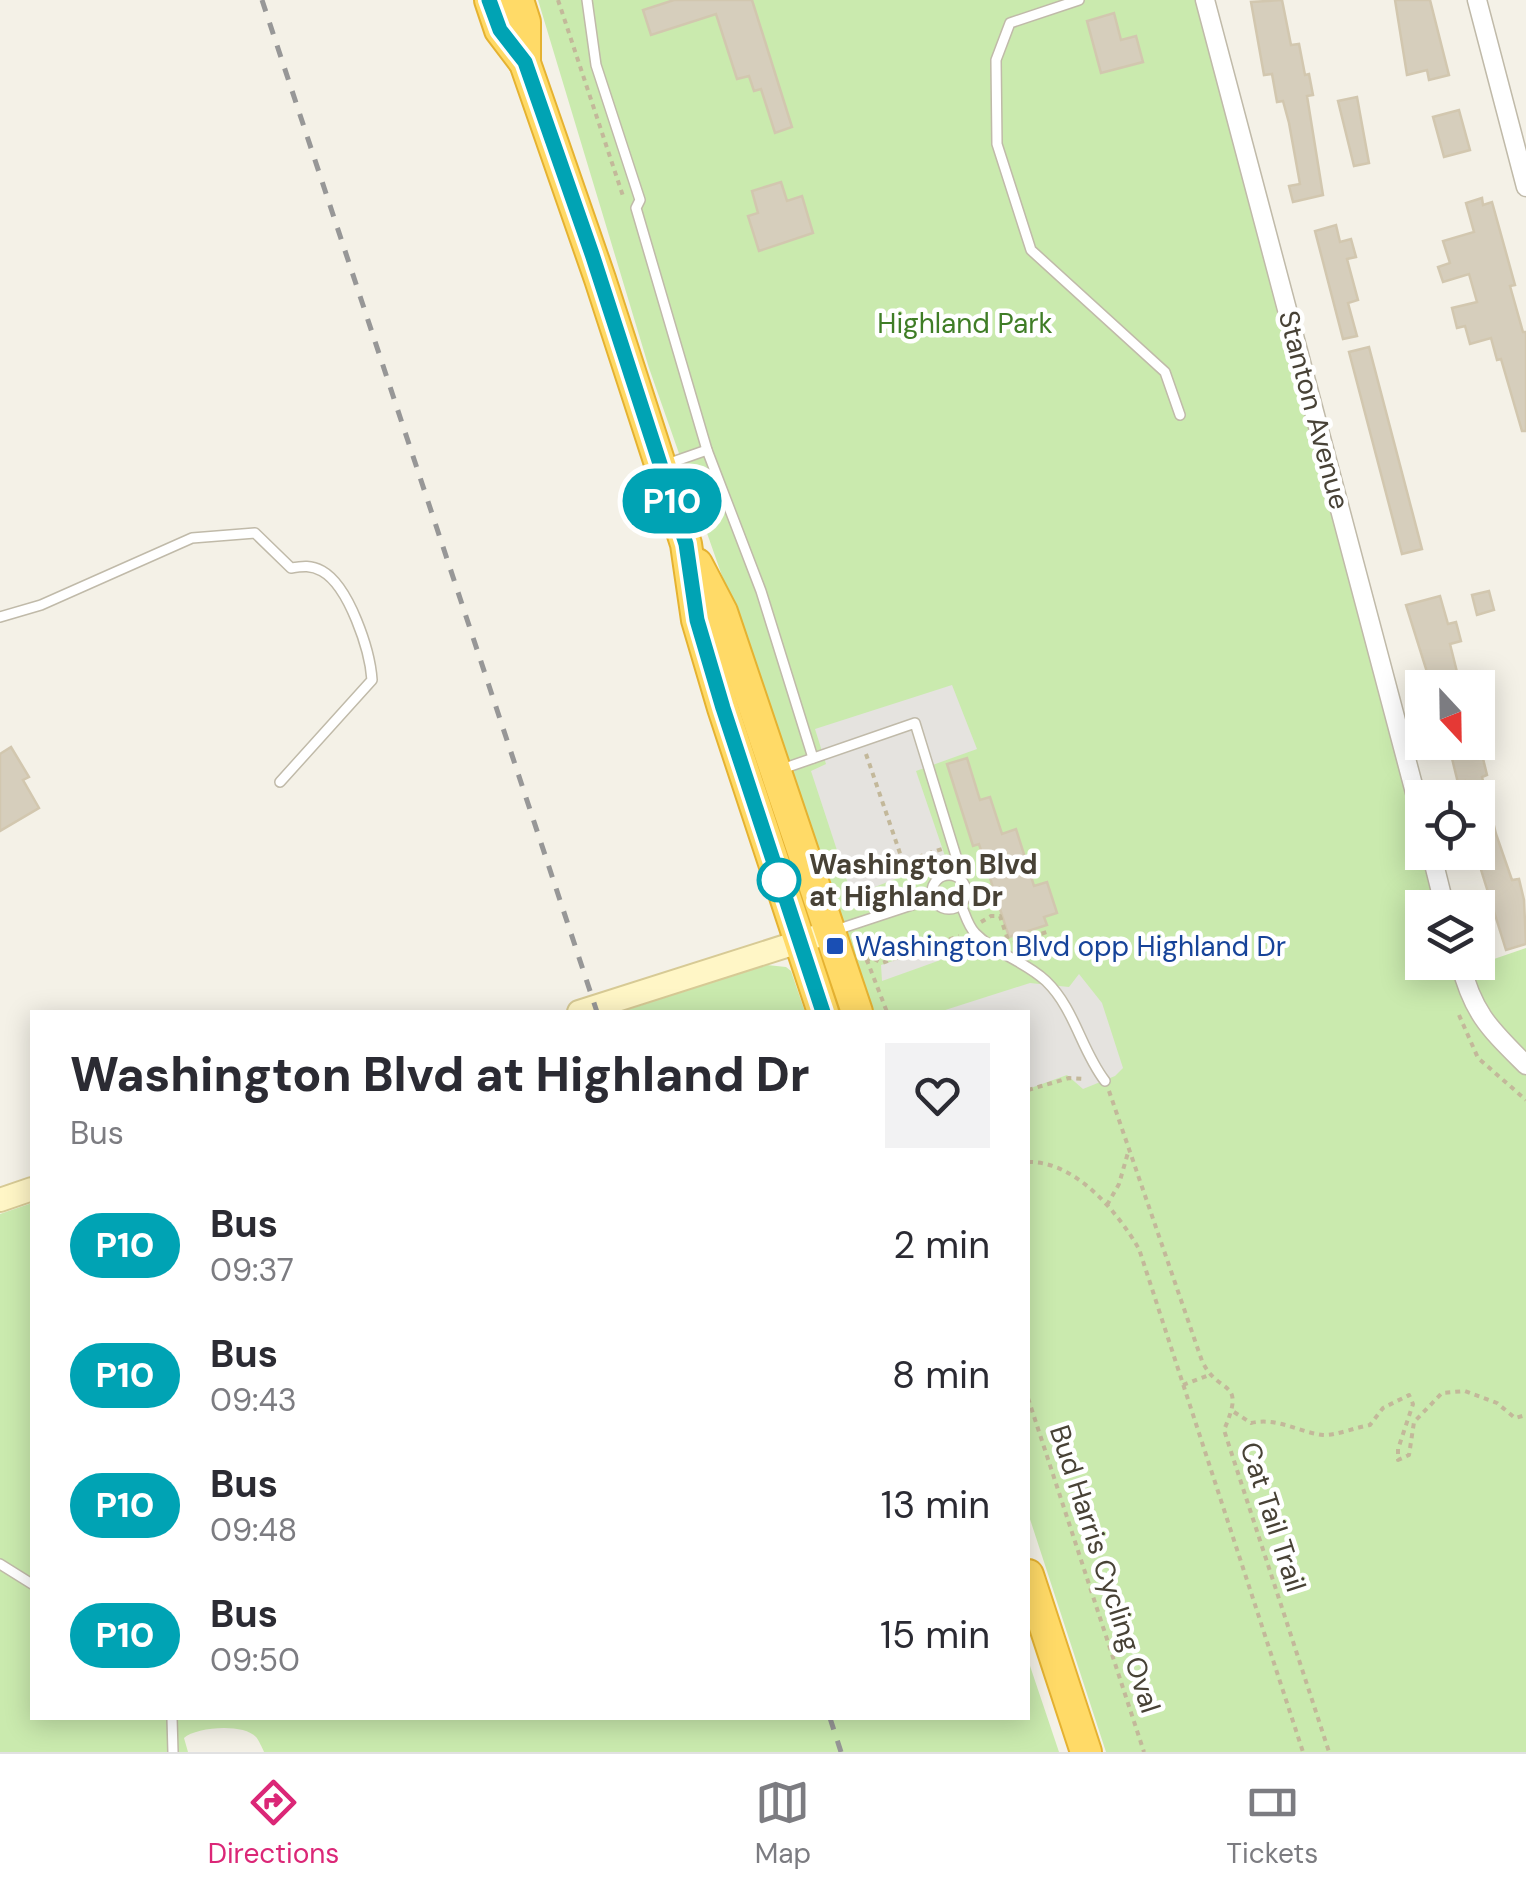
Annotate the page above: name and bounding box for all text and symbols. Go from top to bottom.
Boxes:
park label: Highland Park [877,305,1053,342]
street label: Stanton Avenue [1270,307,1358,513]
line badge: P10 [614,468,730,534]
text: P10 [643,478,701,524]
north arrow [1405,670,1495,760]
map controls [1405,670,1495,980]
button: locate [1405,780,1495,870]
place label: Washington Blvd at Highland Dr [809,846,1038,915]
marker: Washington Blvd at Highland Dr [758,859,800,901]
button: layers [1405,890,1495,980]
place label: Washington Blvd opp Highland Dr [855,928,1286,965]
marker: Washington Blvd opp Highland Dr [824,935,846,957]
text: Washington Blvd at Highland Dr [70,1043,810,1106]
button: heart [885,1043,990,1148]
text: Bus [70,1112,124,1154]
text: Bus [210,1199,278,1249]
text: 2 min [893,1220,990,1270]
text: P10 [96,1222,154,1268]
text: 09:37 [210,1249,294,1291]
text: Bus [210,1329,278,1379]
text: 8 min [892,1350,990,1400]
text: P10 [96,1352,154,1398]
text: 09:43 [210,1379,297,1421]
street label: Bud Harris Cycling Oval [1041,1420,1169,1718]
street label: Cat Tail Trail [1231,1437,1315,1597]
text: Bus [210,1459,278,1509]
text: 13 min [881,1480,990,1530]
text: P10 [96,1482,154,1528]
text: 09:48 [210,1509,297,1551]
text: Bus [210,1589,278,1639]
text: 15 min [880,1610,990,1660]
text: P10 [96,1612,154,1658]
text: 09:50 [210,1639,300,1681]
tab: Directions [208,1775,339,1872]
tab: Map [755,1775,811,1872]
tab: Tickets [1226,1775,1318,1872]

